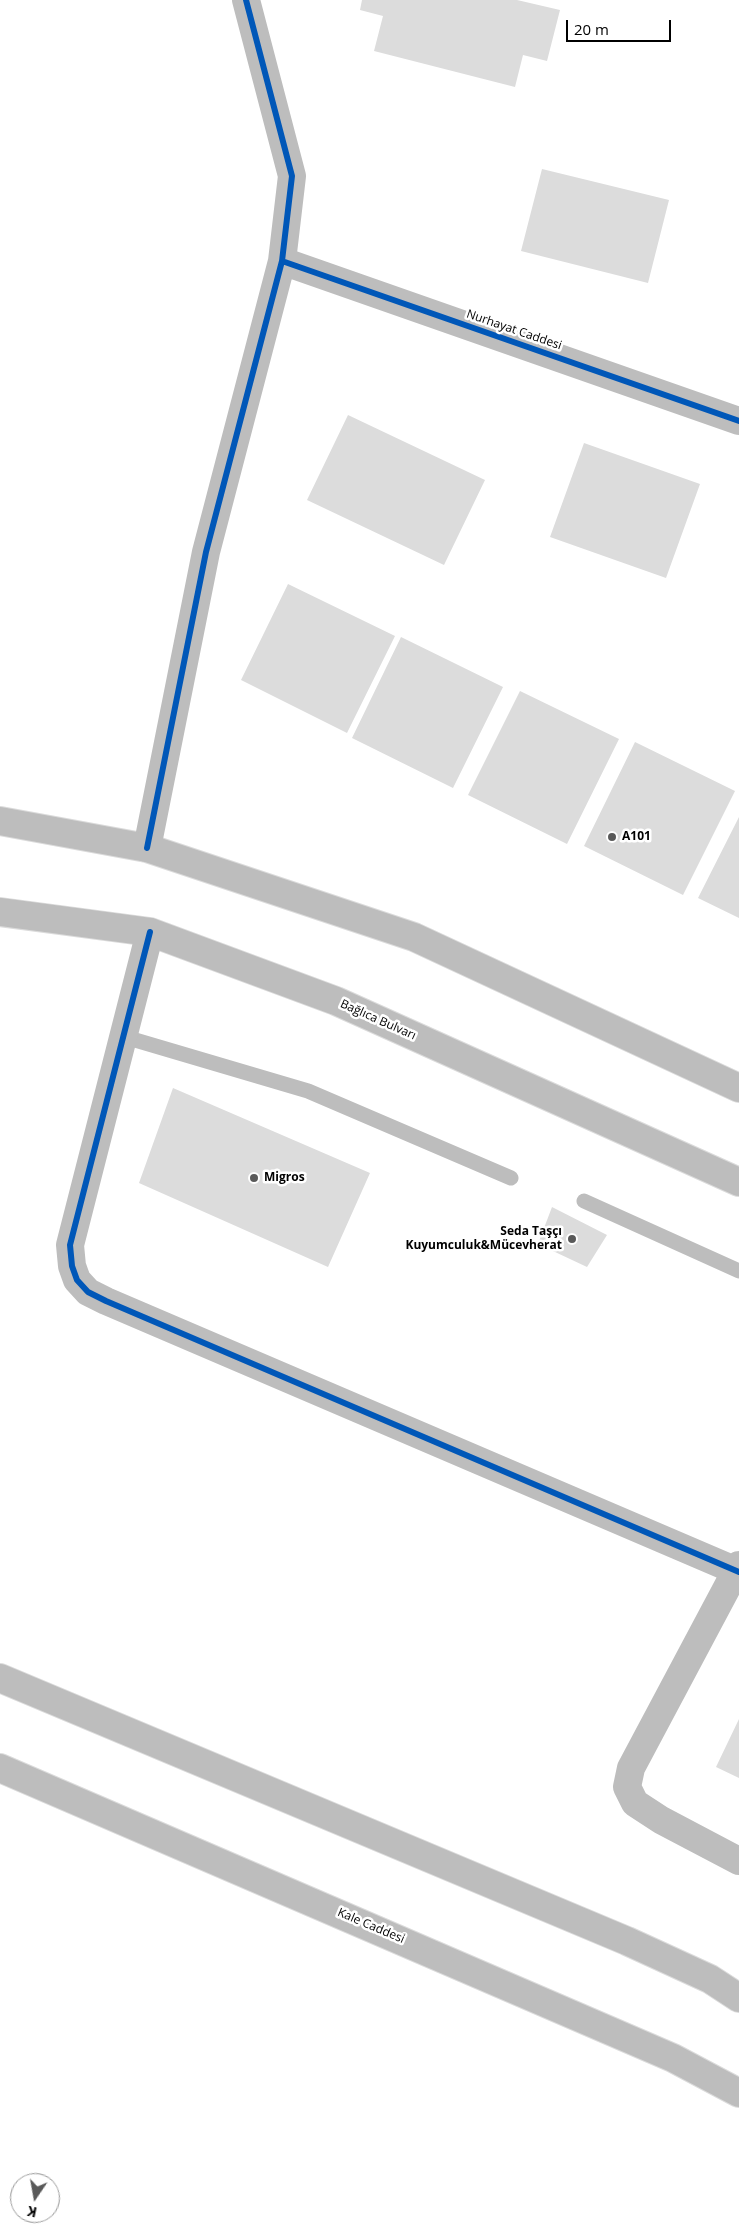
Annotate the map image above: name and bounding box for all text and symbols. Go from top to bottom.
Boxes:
scale bar [569,10,674,42]
text: 20 m [574,19,609,39]
street label: Nurhayat Caddesi [464,307,564,353]
place label: A101 [622,830,651,844]
marker: A101 [606,831,618,843]
street label: Bağlıca Bulvarı [338,997,418,1043]
place label: Migros [264,1171,305,1185]
marker: Migros [248,1172,260,1184]
place label: Seda Taşçı Kuyumculuk&Mücevherat [405,1225,562,1253]
marker: Seda Taşçı Kuyumculuk&Mücevherat [566,1233,578,1245]
street label: Kale Caddesi [335,1905,407,1947]
north arrow [10,2173,60,2223]
text: K [25,2202,39,2222]

